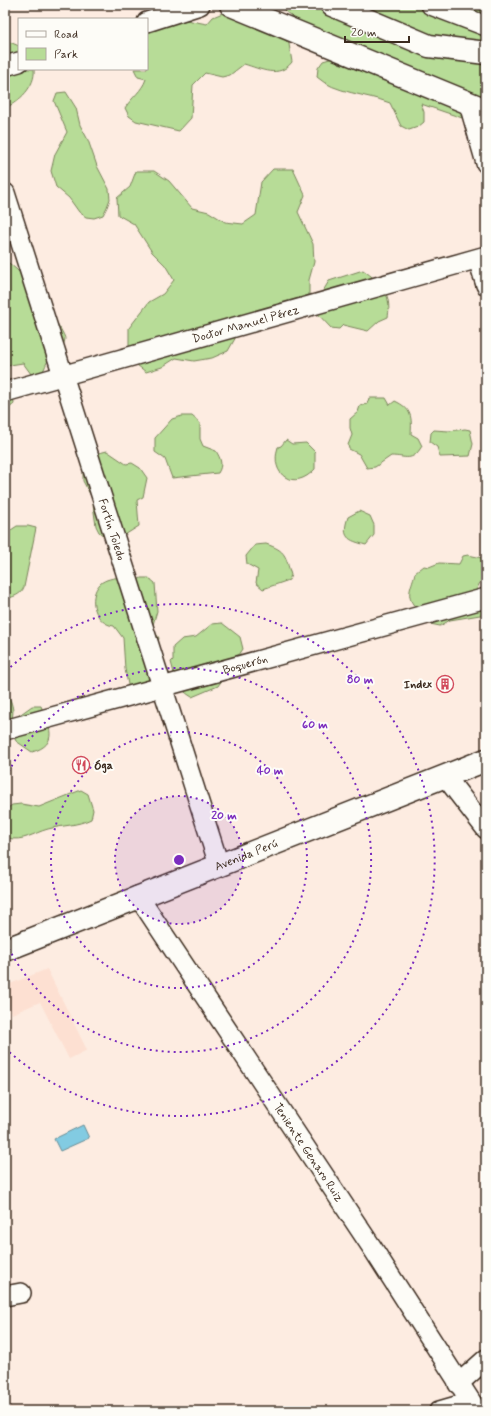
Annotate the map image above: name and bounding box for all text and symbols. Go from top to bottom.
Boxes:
legend [18,18,148,70]
scale bar [345,18,409,44]
text: 20 m [351,25,377,41]
text: Road [54,27,78,43]
text: Park [54,47,78,63]
street label: Doctor Manuel Pérez [191,302,302,348]
street label: Fortín Toledo [94,497,129,563]
street label: Boquerón [221,651,270,679]
text: 80 m [347,672,374,688]
building icon: Index [435,674,455,694]
place label: Index [404,677,432,693]
text: 60 m [302,717,328,733]
restaurant icon: Óga [71,755,91,775]
place label: Óga [94,758,113,774]
text: 40 m [257,763,284,779]
text: 20 m [211,808,237,824]
street label: Avenida Perú [212,836,281,875]
centre of rings [172,853,186,867]
street label: Teniente Genaro Ruiz [269,1100,347,1206]

